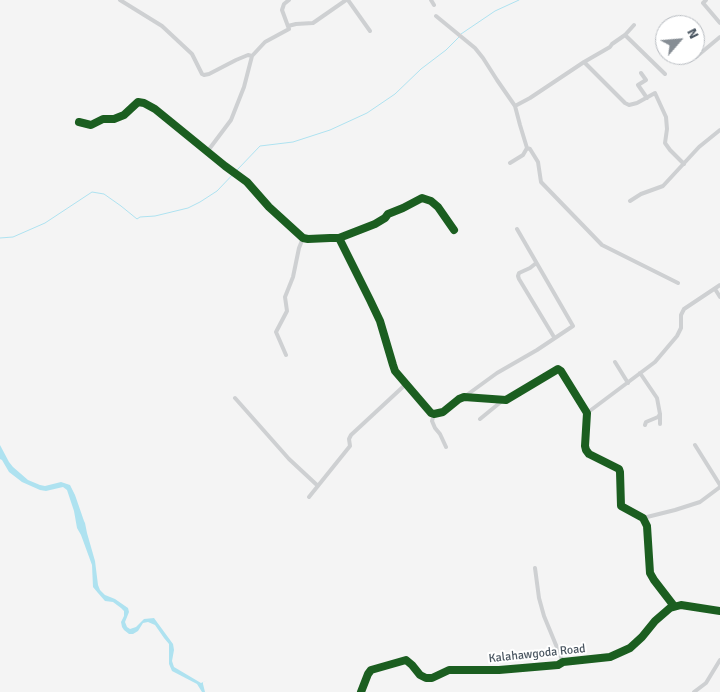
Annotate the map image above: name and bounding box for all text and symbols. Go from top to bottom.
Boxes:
north arrow [655,15,705,65]
text: N [683,25,703,42]
street label: Kalahawgoda Road [488,642,586,666]

